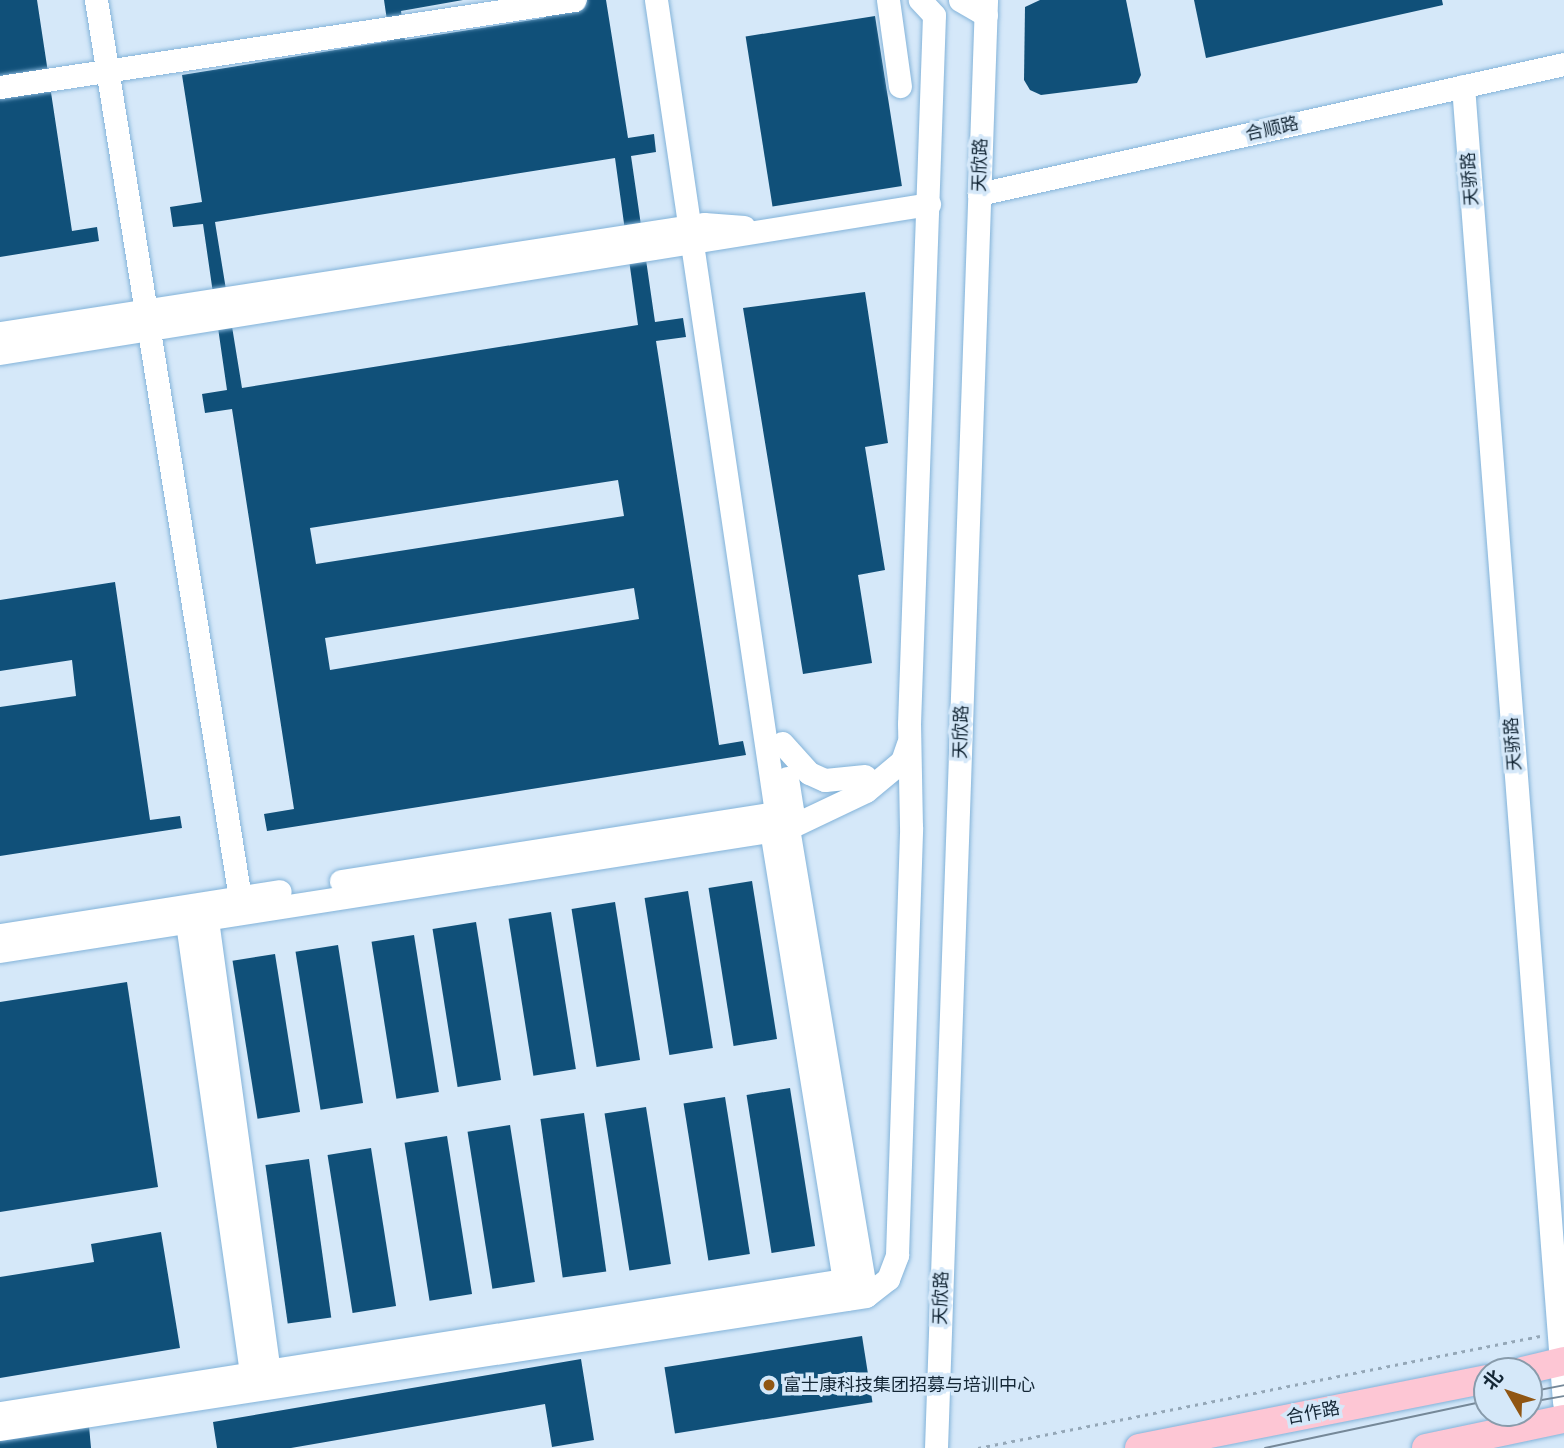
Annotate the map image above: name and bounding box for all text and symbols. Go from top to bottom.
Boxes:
street label: 合顺路 [1243,112,1301,146]
street label: 天欣路 [968,138,992,192]
street label: 天骄路 [1457,151,1483,207]
street label: 天欣路 [949,705,973,759]
street label: 天骄路 [1500,716,1526,772]
street label: 天欣路 [929,1271,953,1325]
north arrow [1473,1357,1543,1427]
text: 北 [1478,1365,1508,1394]
place label: 富士康科技集团招募与培训中心 [783,1374,1035,1396]
marker: 富士康科技集团招募与培训中心 [761,1377,777,1393]
street label: 合作路 [1284,1397,1342,1429]

